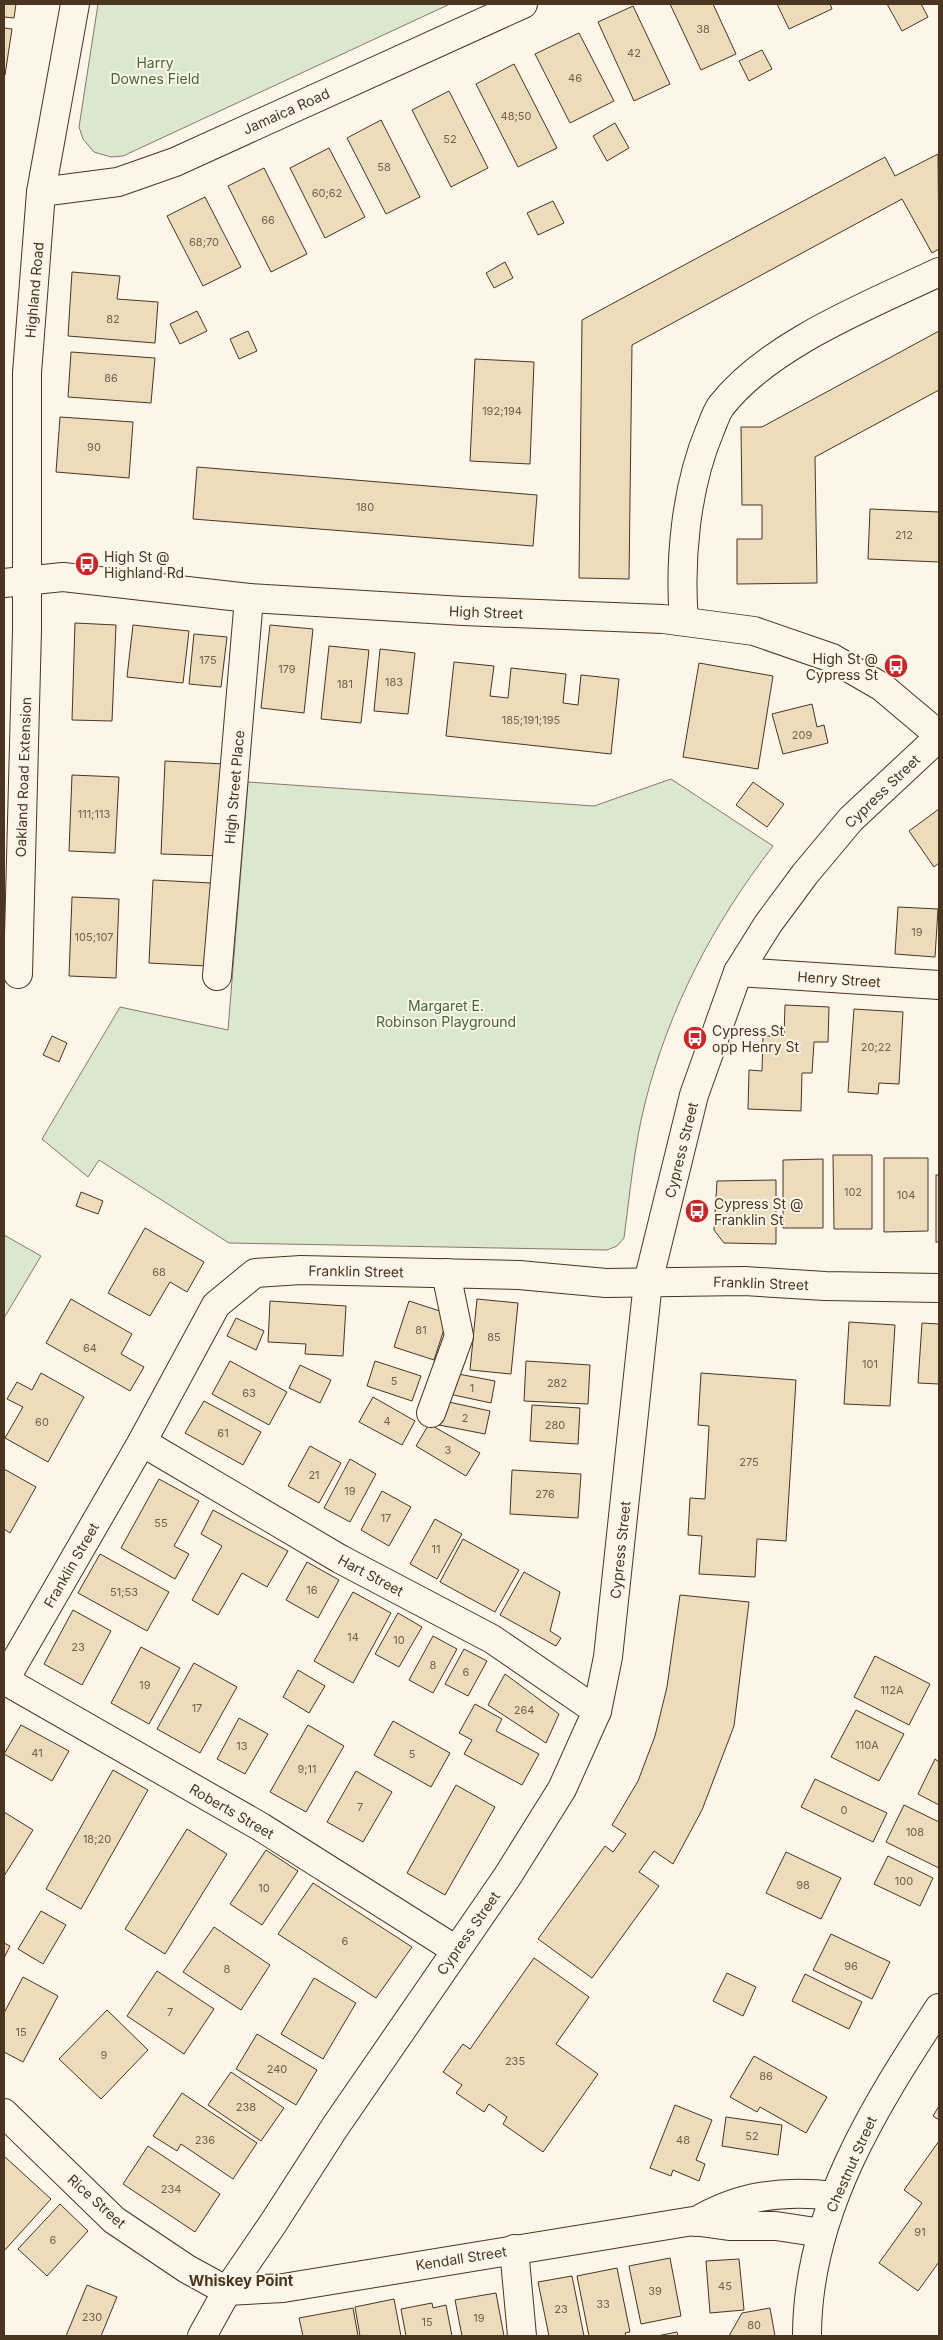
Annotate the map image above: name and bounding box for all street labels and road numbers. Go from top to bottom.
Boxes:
street label: Jamaica Road [240,84,332,138]
street label: Highland Road [21,241,47,339]
street label: High Street [449,602,524,622]
street label: Oakland Road Extension [12,696,34,858]
street label: High Street Place [221,729,247,845]
street label: Cypress Street [841,751,923,831]
street label: Henry Street [797,968,882,990]
street label: Cypress Street [661,1100,701,1200]
street label: Franklin Street [308,1262,404,1280]
street label: Franklin Street [713,1273,809,1293]
street label: Cypress Street [606,1500,634,1600]
street label: Franklin Street [40,1519,102,1611]
street label: Hart Street [335,1551,407,1600]
street label: Roberts Street [187,1780,278,1842]
street label: Cypress Street [433,1888,503,1978]
street label: Chestnut Street [822,2113,880,2215]
street label: Rice Street [65,2171,130,2232]
street label: Kendall Street [414,2242,508,2274]

